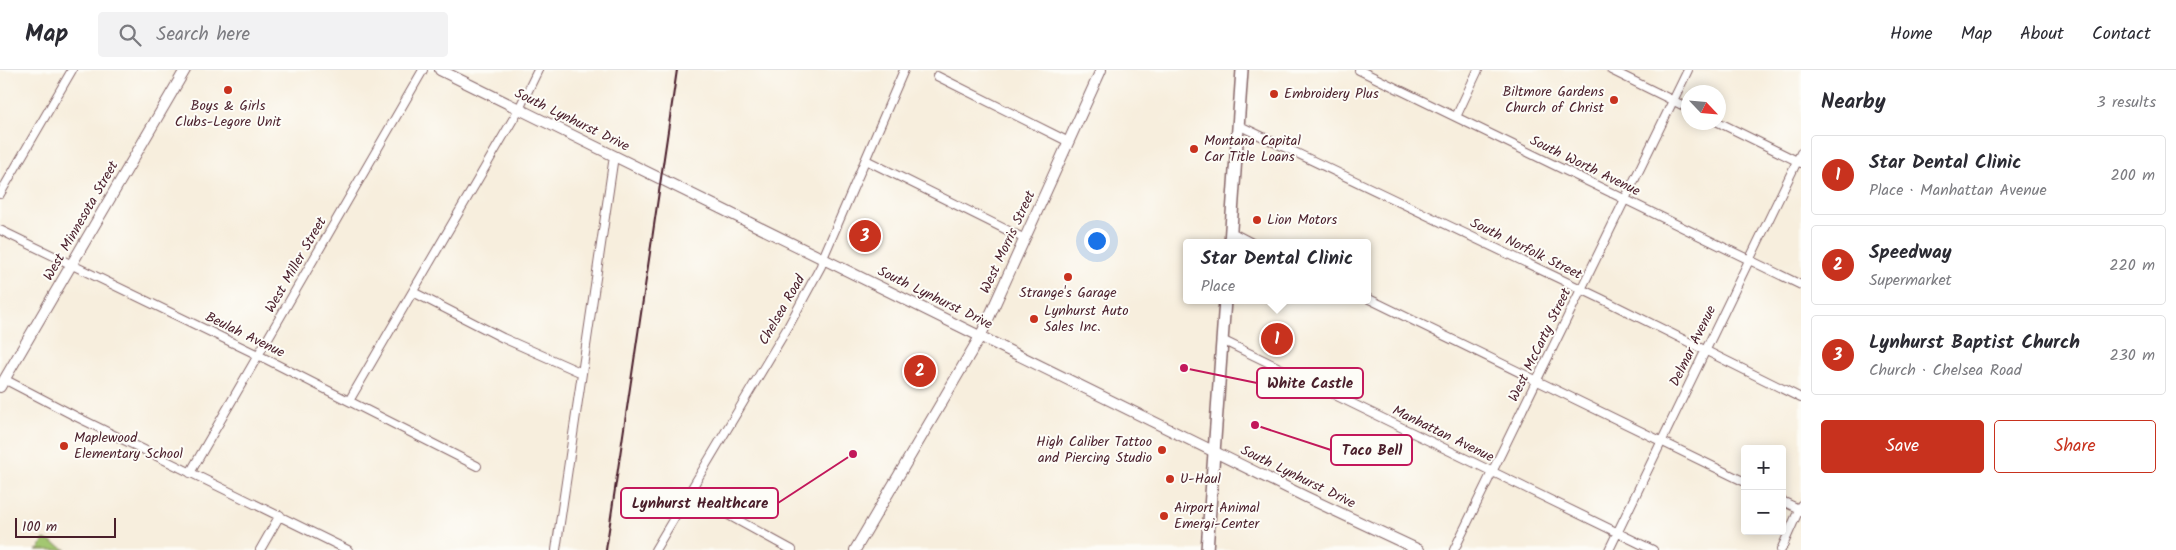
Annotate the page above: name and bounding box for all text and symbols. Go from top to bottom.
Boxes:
search box [98,12,448,57]
text: Map [25,15,68,54]
text: Search here [156,20,250,50]
text: Home [1890,20,1933,49]
text: Map [1961,20,1992,49]
text: About [2020,20,2064,49]
text: Contact [2092,20,2151,49]
icon: search [116,21,144,49]
place label: Biltmore Gardens Church of Christ [1502,81,1605,119]
street label: South Lynhurst Drive [511,83,634,158]
place label: Embroidery Plus [1284,83,1379,105]
marker: Boys & Girls Clubs-Legore Unit [222,84,234,96]
north arrow [1681,85,1726,130]
text: Nearby [1821,86,1886,119]
marker: Embroidery Plus [1268,88,1280,100]
text: 3 results [2097,90,2156,115]
marker: Biltmore Gardens Church of Christ [1608,94,1620,106]
place label: Boys & Girls Clubs-Legore Unit [175,95,282,133]
place label: Montana Capital Car Title Loans [1204,130,1301,168]
street label: South Worth Avenue [1526,130,1645,203]
marker: Montana Capital Car Title Loans [1188,143,1200,155]
text: Star Dental Clinic [1869,148,2022,178]
street label: West Minnesota Street [38,156,125,285]
text: 1 [1836,163,1840,188]
text: 200 m [2111,163,2155,188]
text: Place · Manhattan Avenue [1869,178,2047,203]
street label: West Morris Street [975,186,1042,297]
place label: Lion Motors [1267,209,1337,231]
street label: West Miller Street [260,212,333,317]
street label: South Norfolk Street [1466,212,1586,286]
marker: Lion Motors [1251,214,1263,226]
pin: 3 [849,217,881,255]
your location [1084,228,1110,254]
text: Speedway [1869,238,1952,268]
popup [1183,239,1371,304]
text: Star Dental Clinic [1201,244,1353,274]
text: 2 [1833,253,1843,278]
text: 220 m [2109,253,2155,278]
street label: South Lynhurst Drive [874,261,997,336]
text: Supermarket [1869,268,1952,293]
street label: Chelsea Road [753,270,812,349]
marker: Strange's Garage [1062,271,1074,283]
text: Place [1201,274,1235,299]
place label: Strange's Garage [1019,282,1117,304]
street label: West McCarty Street [1503,284,1577,406]
place label: Lynhurst Auto Sales Inc. [1044,300,1129,338]
street label: Delmar Avenue [1664,301,1722,390]
street label: Beulah Avenue [201,306,289,364]
marker: Lynhurst Auto Sales Inc. [1028,313,1040,325]
pin: 1 [1261,320,1293,358]
text: Lynhurst Baptist Church [1869,328,2080,358]
text: 3 [1834,343,1842,368]
text: 230 m [2109,343,2155,368]
pin: 2 [904,352,936,390]
text: Church · Chelsea Road [1869,358,2022,383]
callout: White Castle [1257,368,1363,398]
text: White Castle [1267,372,1354,396]
street label: Manhattan Avenue [1388,400,1498,468]
button: Save [1821,420,1984,473]
button: Share [1994,420,2156,473]
place label: Maplewood Elementary School [74,427,183,465]
place label: High Caliber Tattoo and Piercing Studio [1036,431,1152,469]
callout: Taco Bell [1331,435,1412,465]
text: Taco Bell [1342,439,1402,463]
marker: Maplewood Elementary School [58,440,70,452]
street label: South Lynhurst Drive [1237,440,1360,515]
marker: High Caliber Tattoo and Piercing Studio [1156,444,1168,456]
map controls [1741,445,1786,535]
button: + [1741,445,1786,490]
place label: U-Haul [1180,468,1221,490]
marker: U-Haul [1164,473,1176,485]
callout: Lynhurst Healthcare [621,488,778,518]
button: − [1741,490,1786,535]
text: Lynhurst Healthcare [632,492,769,516]
place label: Airport Animal Emergi-Center [1174,497,1261,535]
marker: Airport Animal Emergi-Center [1158,510,1170,522]
scale bar [15,515,116,538]
text: 100 m [22,516,57,538]

